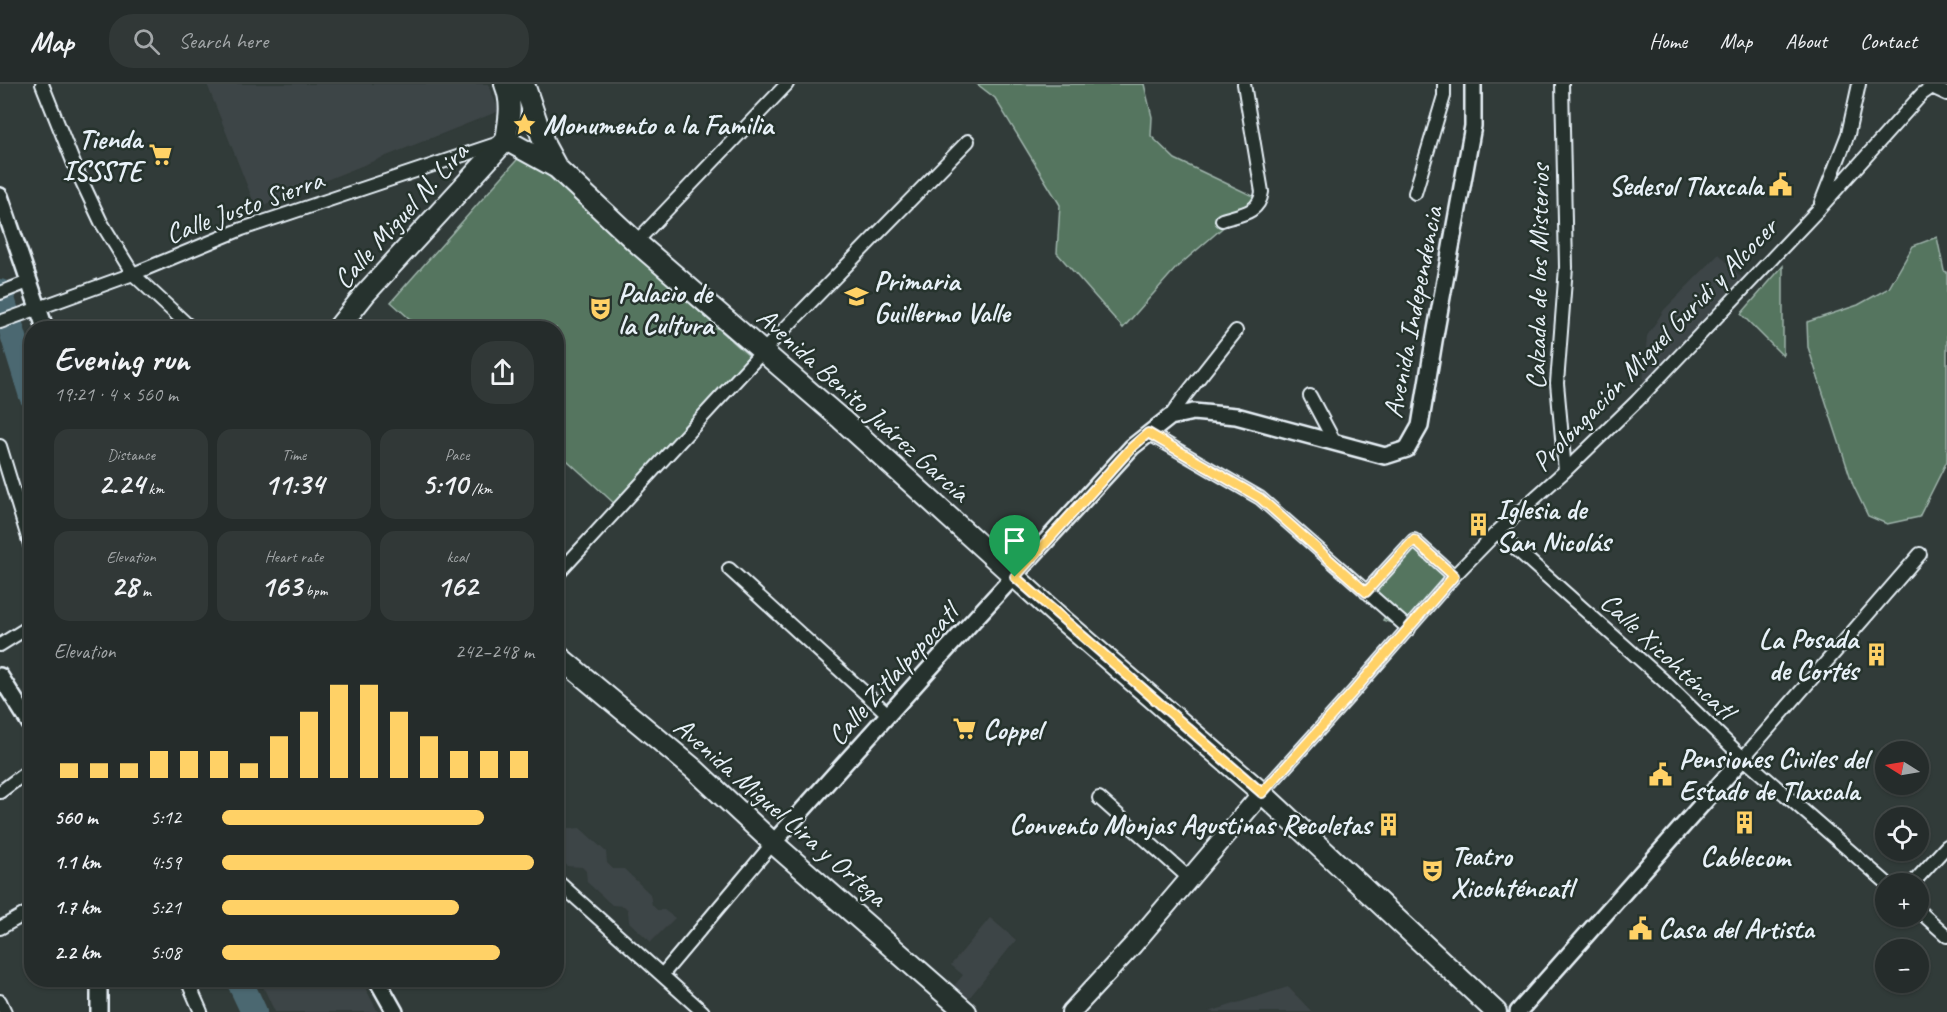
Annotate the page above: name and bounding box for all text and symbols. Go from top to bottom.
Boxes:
search box [109,14,529,68]
text: Map [30,24,73,59]
icon: search [130,25,163,58]
text: Search here [178,27,268,55]
text: Home [1649,28,1687,54]
text: Map [1720,28,1752,54]
text: About [1785,28,1827,54]
text: Contact [1860,28,1917,54]
place label: Monumento a la Familia [543,107,776,142]
place icon: Monumento a la Familia [512,111,538,137]
place label: Tienda ISSSTE [62,121,146,188]
street label: Calle Miguel N. Lira [325,134,476,296]
supermarket icon: Tienda ISSSTE [147,141,173,167]
street label: Calle Justo Sierra [161,161,329,251]
street label: Calzada de los Misterios [1518,162,1557,390]
place label: Sedesol Tlaxcala [1609,168,1765,203]
public building icon: Sedesol Tlaxcala [1768,172,1794,198]
street label: Avenida Independencia [1375,202,1450,421]
street label: Prolongación Miguel Guridi y Alcocer [1524,208,1787,479]
place label: Primaria Guillermo Valle [874,263,1012,330]
place label: Palacio de la Cultura [618,275,716,342]
school or university icon: Primaria Guillermo Valle [843,283,869,309]
theatre icon: Palacio de la Cultura [587,295,613,321]
street label: Avenida Benito Juárez García [750,300,979,510]
text: Evening run [54,338,189,380]
button: share [471,341,534,404]
text: 19:21 · 4 × 560 m [54,382,178,407]
text: Distance [107,445,155,465]
text: Time [282,445,306,465]
text: Pace [445,445,469,465]
text: 2.24 [98,465,144,503]
text: 11:34 [264,465,324,503]
text: 5:10 [422,465,468,503]
text: km [144,479,164,499]
text: /km [468,479,492,499]
place label: Iglesia de San Nicolás [1496,492,1614,559]
building icon: Iglesia de San Nicolás [1465,512,1491,538]
pin [989,515,1040,577]
icon: arrive [998,524,1031,557]
text: Elevation [106,547,156,567]
text: Heart rate [265,547,323,567]
text: kcal [446,547,468,567]
text: 28 [111,567,138,605]
text: 163 [261,567,302,605]
text: 162 [436,567,478,605]
text: m [138,581,151,601]
text: bpm [302,581,327,601]
street label: Calle Xicohténcatl [1593,584,1746,730]
street label: Calle Zitlalpopocatl [820,592,969,752]
place label: La Posada de Cortés [1759,621,1861,688]
text: Elevation [54,639,116,664]
text: 242–248 m [455,639,534,664]
building icon: La Posada de Cortés [1863,641,1889,667]
street label: Avenida Miguel Lira y Ortega [667,709,896,915]
place label: Coppel [983,712,1047,747]
supermarket icon: Coppel [952,716,978,742]
place label: Pensiones Civiles del Estado de Tlaxcala [1679,741,1873,808]
north arrow [1875,741,1929,795]
map controls [1875,741,1929,993]
public building icon: Pensiones Civiles del Estado de Tlaxcala [1648,761,1674,787]
text: 560 m [54,805,97,830]
text: 5:12 [150,805,181,830]
place label: Convento Monjas Agustinas Recoletas [1009,807,1374,842]
button: locate [1875,807,1929,861]
building icon: Cablecom [1732,810,1758,836]
building icon: Convento Monjas Agustinas Recoletas [1376,811,1402,837]
place label: Teatro Xicohténcatl [1451,838,1579,905]
place label: Cablecom [1700,839,1793,874]
text: 1.1 km [54,850,101,875]
text: 4:59 [150,850,181,875]
theatre icon: Teatro Xicohténcatl [1420,858,1446,884]
button: + [1875,873,1929,927]
text: 1.7 km [54,895,100,920]
text: 5:21 [150,895,181,920]
place label: Casa del Artista [1658,911,1816,946]
public building icon: Casa del Artista [1627,915,1653,941]
button: − [1875,939,1929,993]
text: 2.2 km [54,940,101,965]
text: 5:08 [150,940,181,965]

